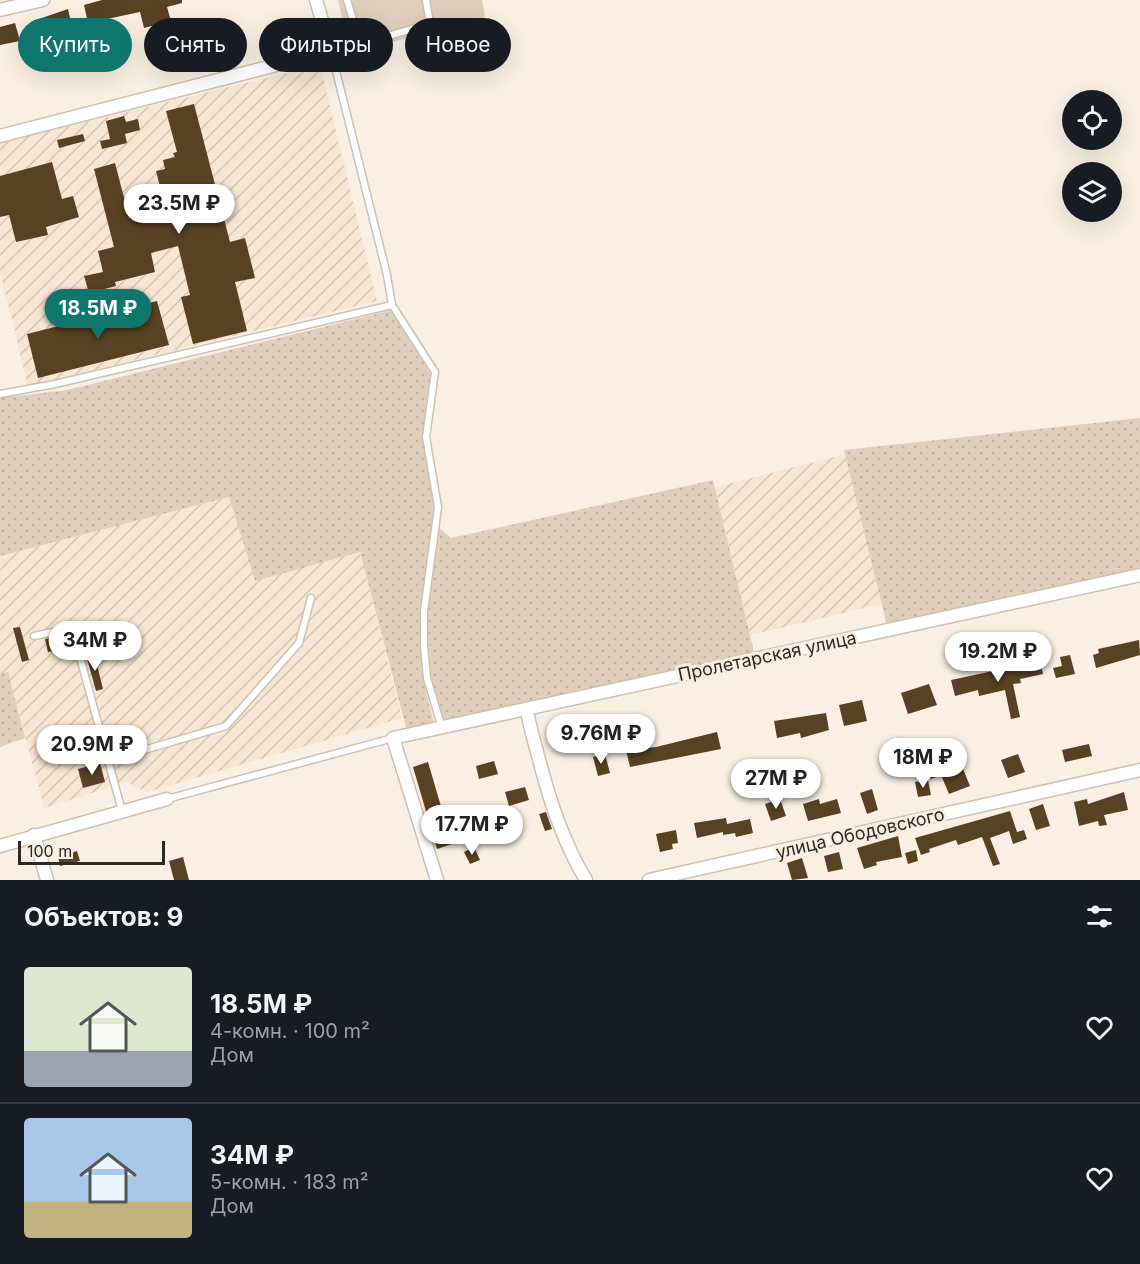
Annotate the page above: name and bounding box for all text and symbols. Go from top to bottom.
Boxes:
chip: Купить [18,18,132,72]
chip: Снять [144,18,247,72]
chip: Фильтры [259,18,393,72]
chip: Новое [405,18,511,72]
map controls [1062,90,1122,222]
button: locate [1062,90,1122,150]
button: layers [1062,162,1122,222]
pin: 23.5M ₽ [124,184,234,235]
text: 23.5M ₽ [138,191,220,215]
pin: 18.5M ₽ [43,289,153,340]
text: 18.5M ₽ [59,296,137,320]
pin: 34M ₽ [53,621,137,672]
street label: Пролетарская улица [676,627,858,685]
text: 34M ₽ [63,628,127,652]
pin: 19.2M ₽ [943,632,1053,683]
text: 19.2M ₽ [959,639,1037,663]
pin: 9.76M ₽ [546,714,656,765]
text: 9.76M ₽ [560,721,642,745]
pin: 20.9M ₽ [37,725,147,776]
text: 20.9M ₽ [50,732,134,756]
pin: 18M ₽ [881,738,965,789]
text: 18M ₽ [893,745,953,769]
pin: 27M ₽ [734,759,818,810]
text: 27M ₽ [745,766,807,790]
street label: улица Ободовского [774,803,946,863]
pin: 17.7M ₽ [417,805,527,856]
text: 17.7M ₽ [435,812,509,836]
scale bar [18,838,165,866]
text: 100 m [27,841,72,861]
icon: filters [1083,900,1116,933]
text: Объектов: 9 [24,901,183,932]
text: 18.5M ₽ [210,988,312,1019]
icon: home [72,991,144,1063]
icon: heart [1083,1011,1116,1044]
text: 4-комн. · 100 m² [210,1019,370,1043]
text: Дом [210,1043,254,1067]
text: 34M ₽ [210,1139,294,1170]
icon: home [72,1142,144,1214]
icon: heart [1083,1162,1116,1195]
text: 5-комн. · 183 m² [210,1170,369,1194]
text: Дом [210,1194,254,1218]

